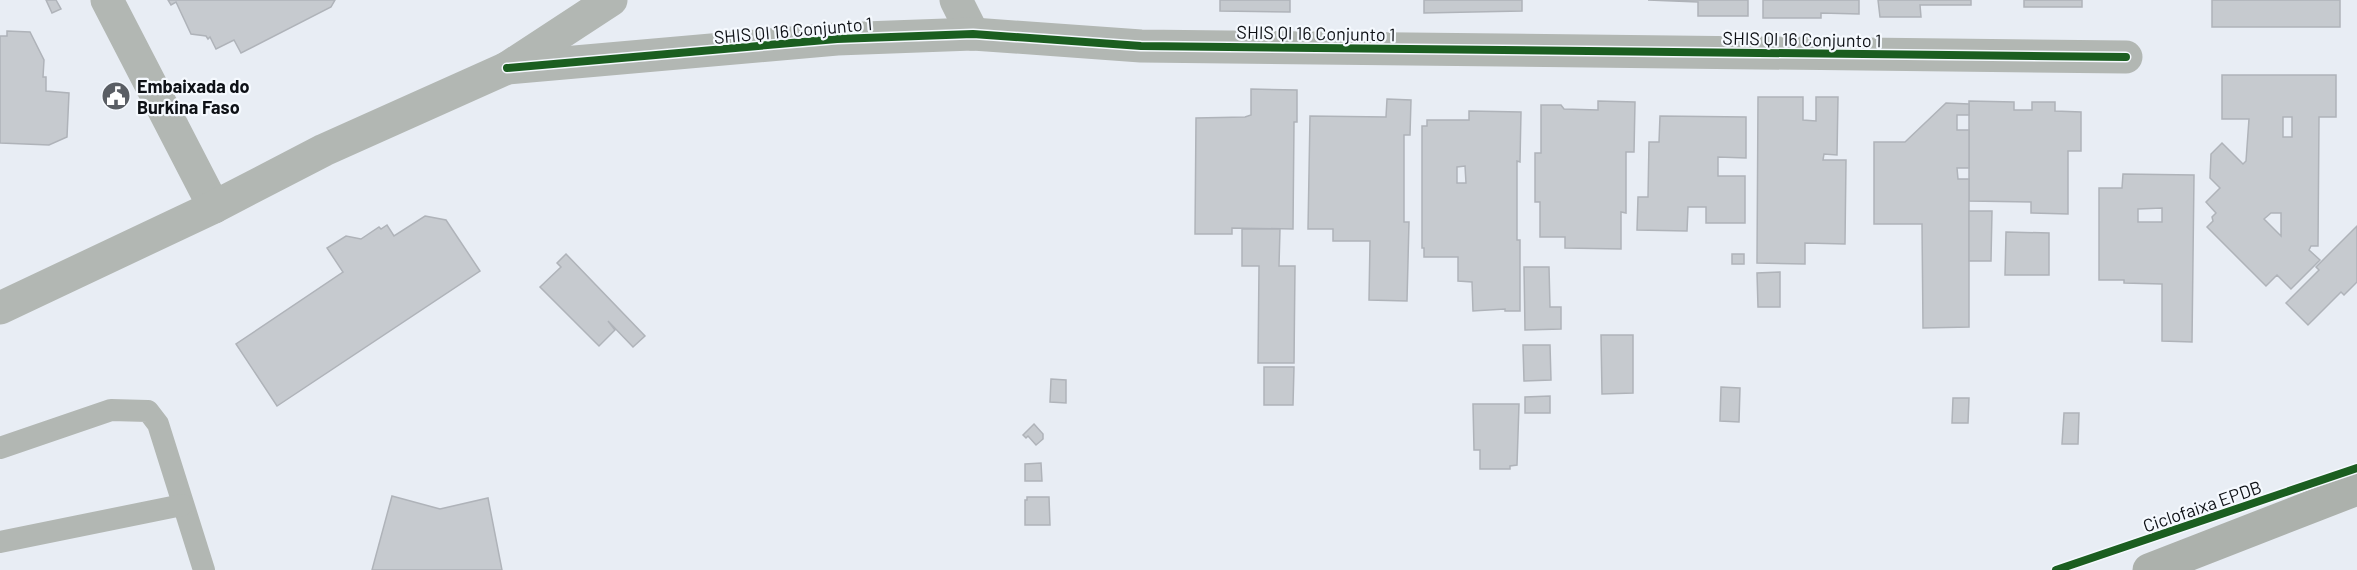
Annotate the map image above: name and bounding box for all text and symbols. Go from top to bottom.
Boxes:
street label: SHIS QI 16 Conjunto 1 [713,12,873,48]
street label: SHIS QI 16 Conjunto 1 [1236,21,1396,45]
street label: SHIS QI 16 Conjunto 1 [1722,27,1882,51]
place label: Embaixada do Burkina Faso [137,75,249,118]
public building icon: Embaixada do Burkina Faso [100,80,132,112]
street label: Ciclofaixa EPDB [2140,475,2264,537]

